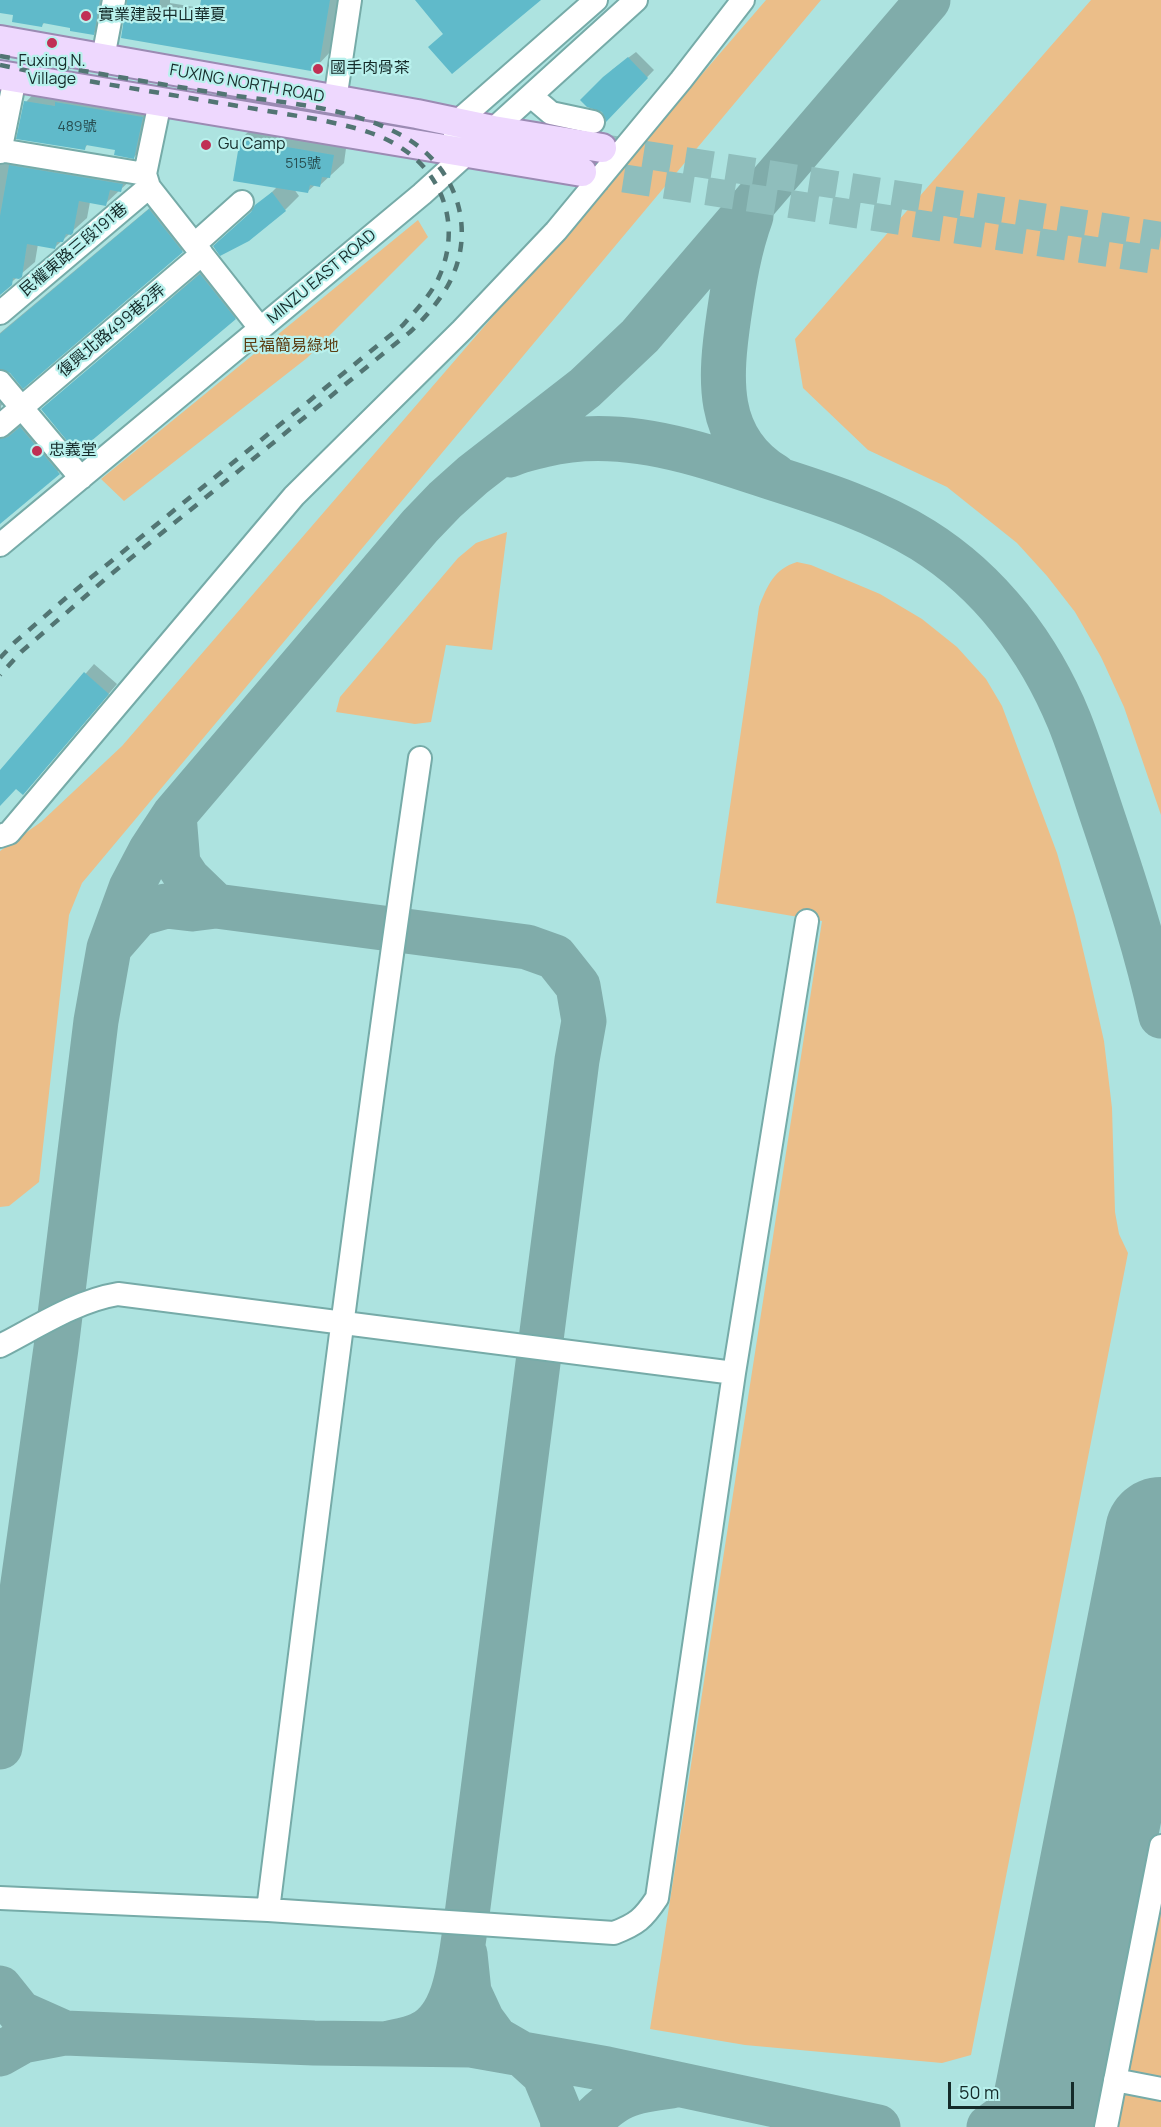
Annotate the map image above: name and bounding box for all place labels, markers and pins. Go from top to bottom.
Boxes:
place label: 實業建設中山華夏 [98,6,226,26]
marker: 實業建設中山華夏 [79,9,93,23]
marker: Fuxing N. Village [45,36,59,50]
place label: Fuxing N. Village [19,52,85,90]
place label: 國手肉骨茶 [330,59,410,79]
marker: 國手肉骨茶 [311,62,325,76]
place label: Gu Camp [218,135,285,155]
marker: Gu Camp [199,138,213,152]
place label: 忠義堂 [49,441,97,461]
marker: 忠義堂 [30,444,44,458]

